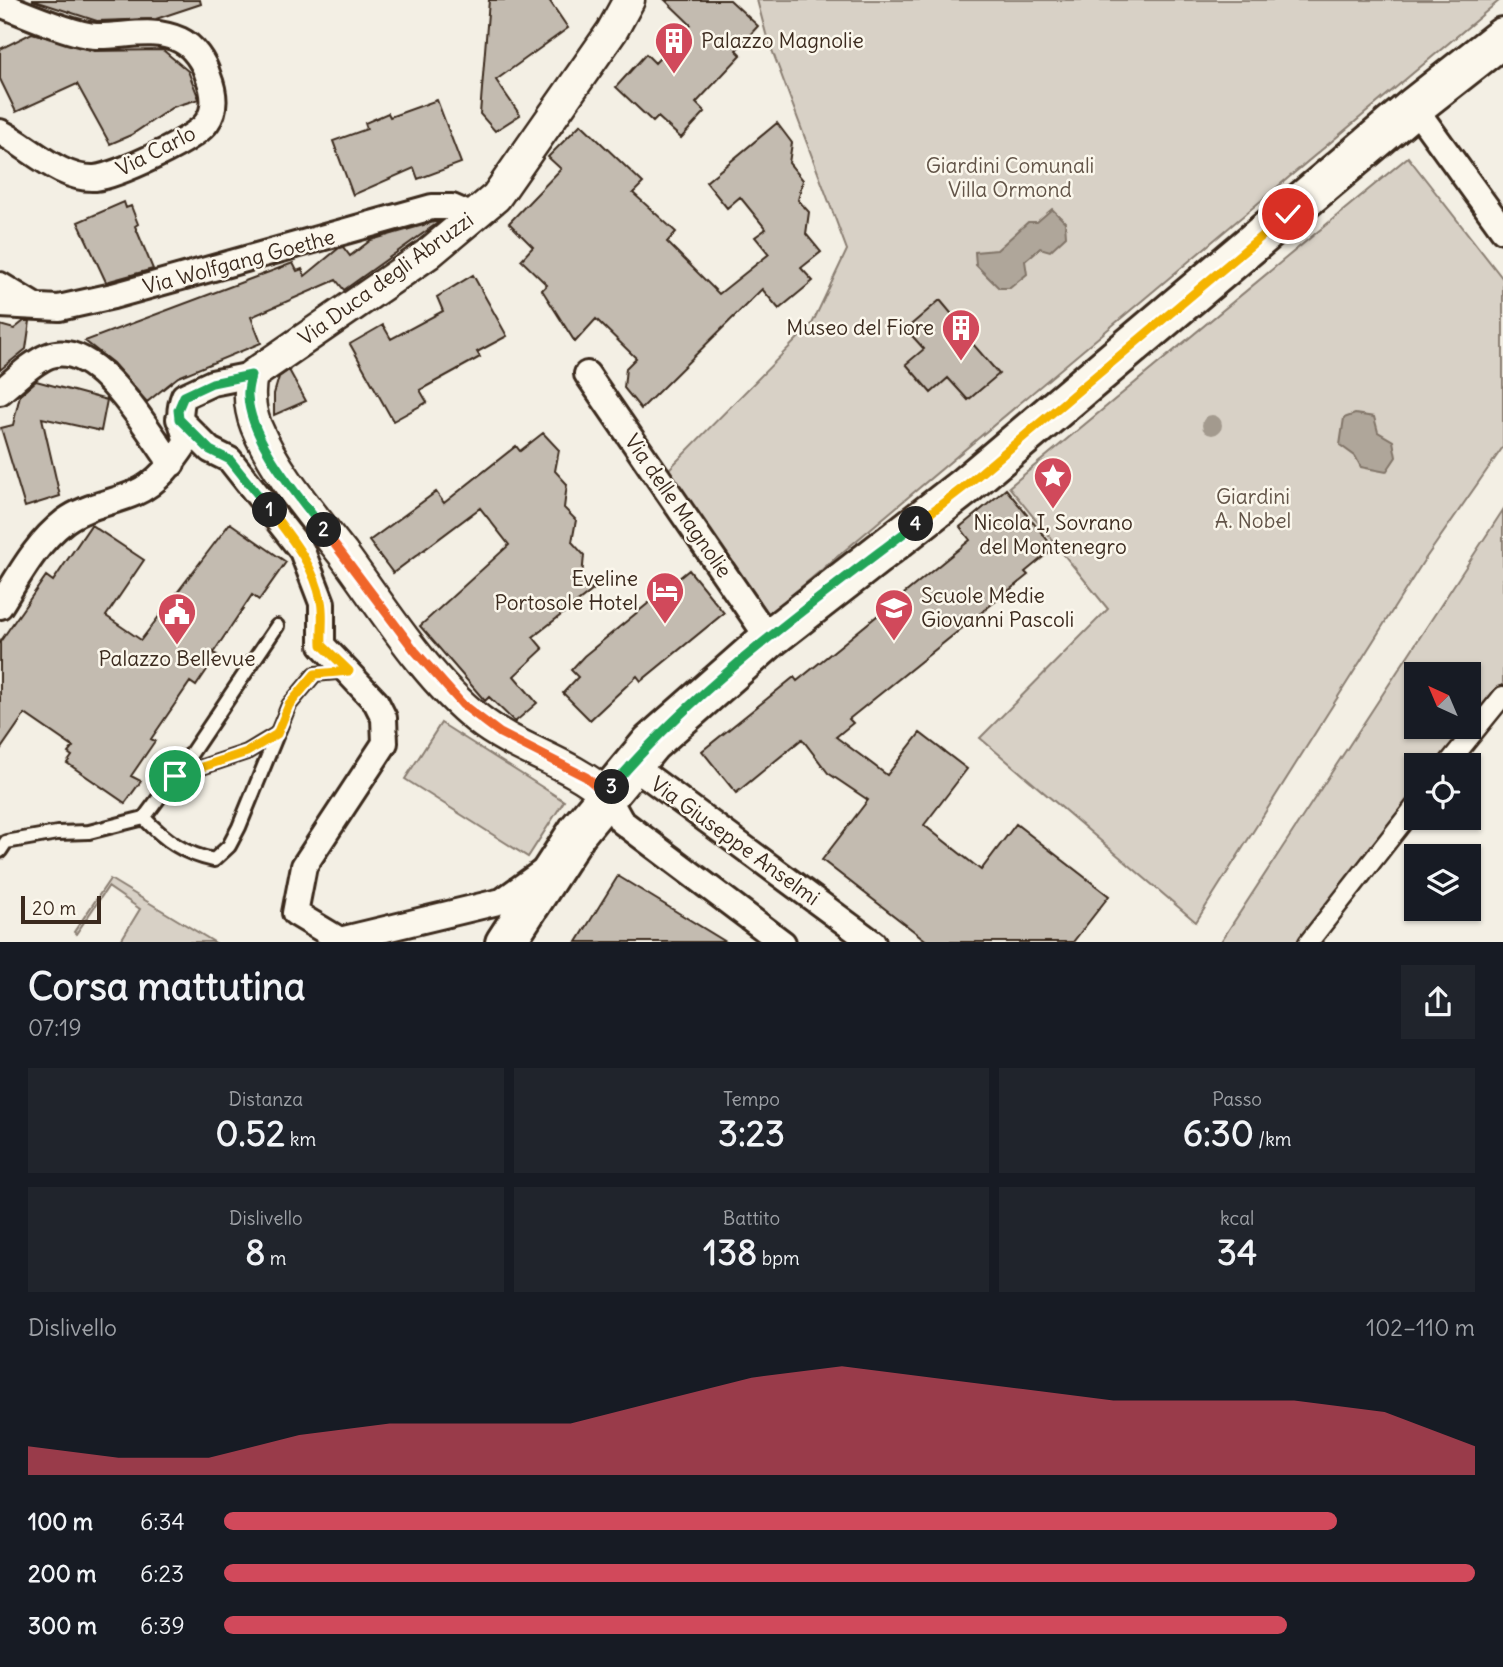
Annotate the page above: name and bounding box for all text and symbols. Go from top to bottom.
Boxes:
building icon: Palazzo Magnolie [653,20,695,75]
place label: Palazzo Magnolie [701,27,864,54]
street label: Via Carlo [112,119,200,182]
park label: Giardini Comunali Villa Ormond [926,152,1094,203]
pin [1258,184,1318,244]
icon: check [1269,195,1307,233]
street label: Via Duca degli Abruzzi [293,206,478,351]
street label: Via Wolfgang Goethe [140,223,338,300]
building icon: Museo del Fiore [940,307,982,362]
place label: Museo del Fiore [786,314,934,341]
street label: Via delle Magnolie [619,429,738,583]
place icon: Nicola I, Sovrano del Montenegro [1032,455,1074,510]
park label: Giardini A. Nobel [1215,483,1291,534]
pin: 1 [252,492,288,528]
text: 1 [266,497,273,521]
pin: 4 [898,506,934,542]
place label: Nicola I, Sovrano del Montenegro [973,509,1133,560]
text: 4 [910,511,921,535]
pin: 2 [306,512,342,548]
text: 2 [318,517,329,541]
place label: Eveline Portosole Hotel [495,565,638,616]
hotel icon: Eveline Portosole Hotel [644,570,686,625]
place label: Scuole Medie Giovanni Pascoli [921,582,1074,633]
school or university icon: Scuole Medie Giovanni Pascoli [873,587,915,642]
public building icon: Palazzo Bellevue [156,591,198,646]
place label: Palazzo Bellevue [99,645,255,672]
north arrow [1404,662,1480,738]
map controls [1404,662,1481,921]
pin [145,746,205,806]
button: locate [1404,753,1481,830]
icon: arrive [156,757,194,795]
pin: 3 [594,770,630,804]
street label: Via Giuseppe Anselmi [645,770,825,911]
text: 3 [606,774,617,798]
button: layers [1404,844,1481,921]
scale bar [21,894,102,925]
text: 20 m [32,896,76,920]
text: Corsa mattutina [28,963,305,1010]
button: share [1401,965,1475,1039]
text: 07:19 [28,1013,82,1042]
text: Distanza [229,1087,303,1111]
text: Tempo [723,1087,780,1111]
text: Passo [1212,1087,1262,1111]
text: 0.52 [216,1111,285,1155]
text: 3:23 [718,1111,785,1155]
text: 6:30 [1183,1111,1254,1155]
text: km [285,1127,316,1151]
text: /km [1254,1127,1292,1151]
text: Dislivello [229,1206,303,1230]
text: Battito [723,1206,780,1230]
text: kcal [1220,1206,1254,1230]
text: 8 [245,1230,265,1274]
text: 138 [703,1230,757,1274]
text: 34 [1217,1230,1257,1274]
text: m [265,1246,287,1270]
text: bpm [757,1246,800,1270]
text: Dislivello [28,1313,117,1342]
text: 102–110 m [1366,1313,1475,1342]
text: 100 m [28,1507,93,1536]
text: 6:34 [140,1507,185,1536]
text: 200 m [28,1559,97,1588]
text: 6:23 [140,1559,184,1588]
text: 300 m [28,1611,97,1640]
text: 6:39 [140,1611,185,1640]

